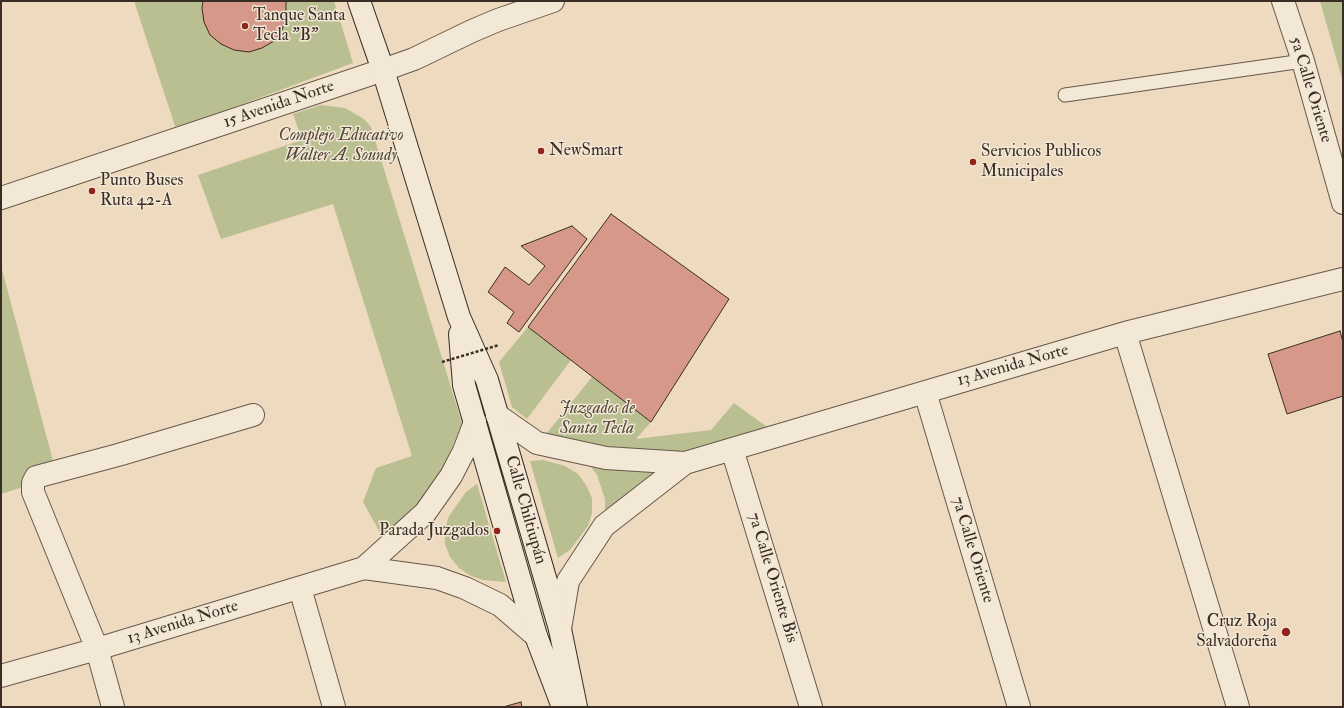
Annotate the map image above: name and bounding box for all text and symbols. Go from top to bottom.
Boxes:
place label: Tanque Santa Tecla "B" [253,6,345,46]
marker: Tanque Santa Tecla "B" [240,21,250,31]
street label: 5a Calle Oriente [1284,35,1336,145]
street label: 15 Avenida Norte [221,76,337,134]
park label: Complejo Educativo Walter A. Soundy [278,126,404,166]
place label: NewSmart [549,141,623,161]
place label: Servicios Publicos Municipales [981,142,1101,182]
marker: NewSmart [536,146,546,156]
marker: Servicios Publicos Municipales [968,157,978,167]
place label: Punto Buses Ruta 42-A [100,171,183,211]
marker: Punto Buses Ruta 42-A [87,186,97,196]
street label: 13 Avenida Norte [955,340,1071,392]
park label: Juzgados de Santa Tecla [559,399,635,439]
street label: Calle Chiltiupán [500,453,550,567]
street label: 7a Calle Oriente [946,494,998,606]
street label: 7a Calle Oriente Bis [743,510,801,646]
place label: Parada Juzgados [379,521,489,541]
marker: Parada Juzgados [492,526,502,536]
street label: 13 Avenida Norte [125,596,241,650]
place label: Cruz Roja Salvadoreña [1196,612,1277,652]
marker: Cruz Roja Salvadoreña [1280,626,1292,638]

